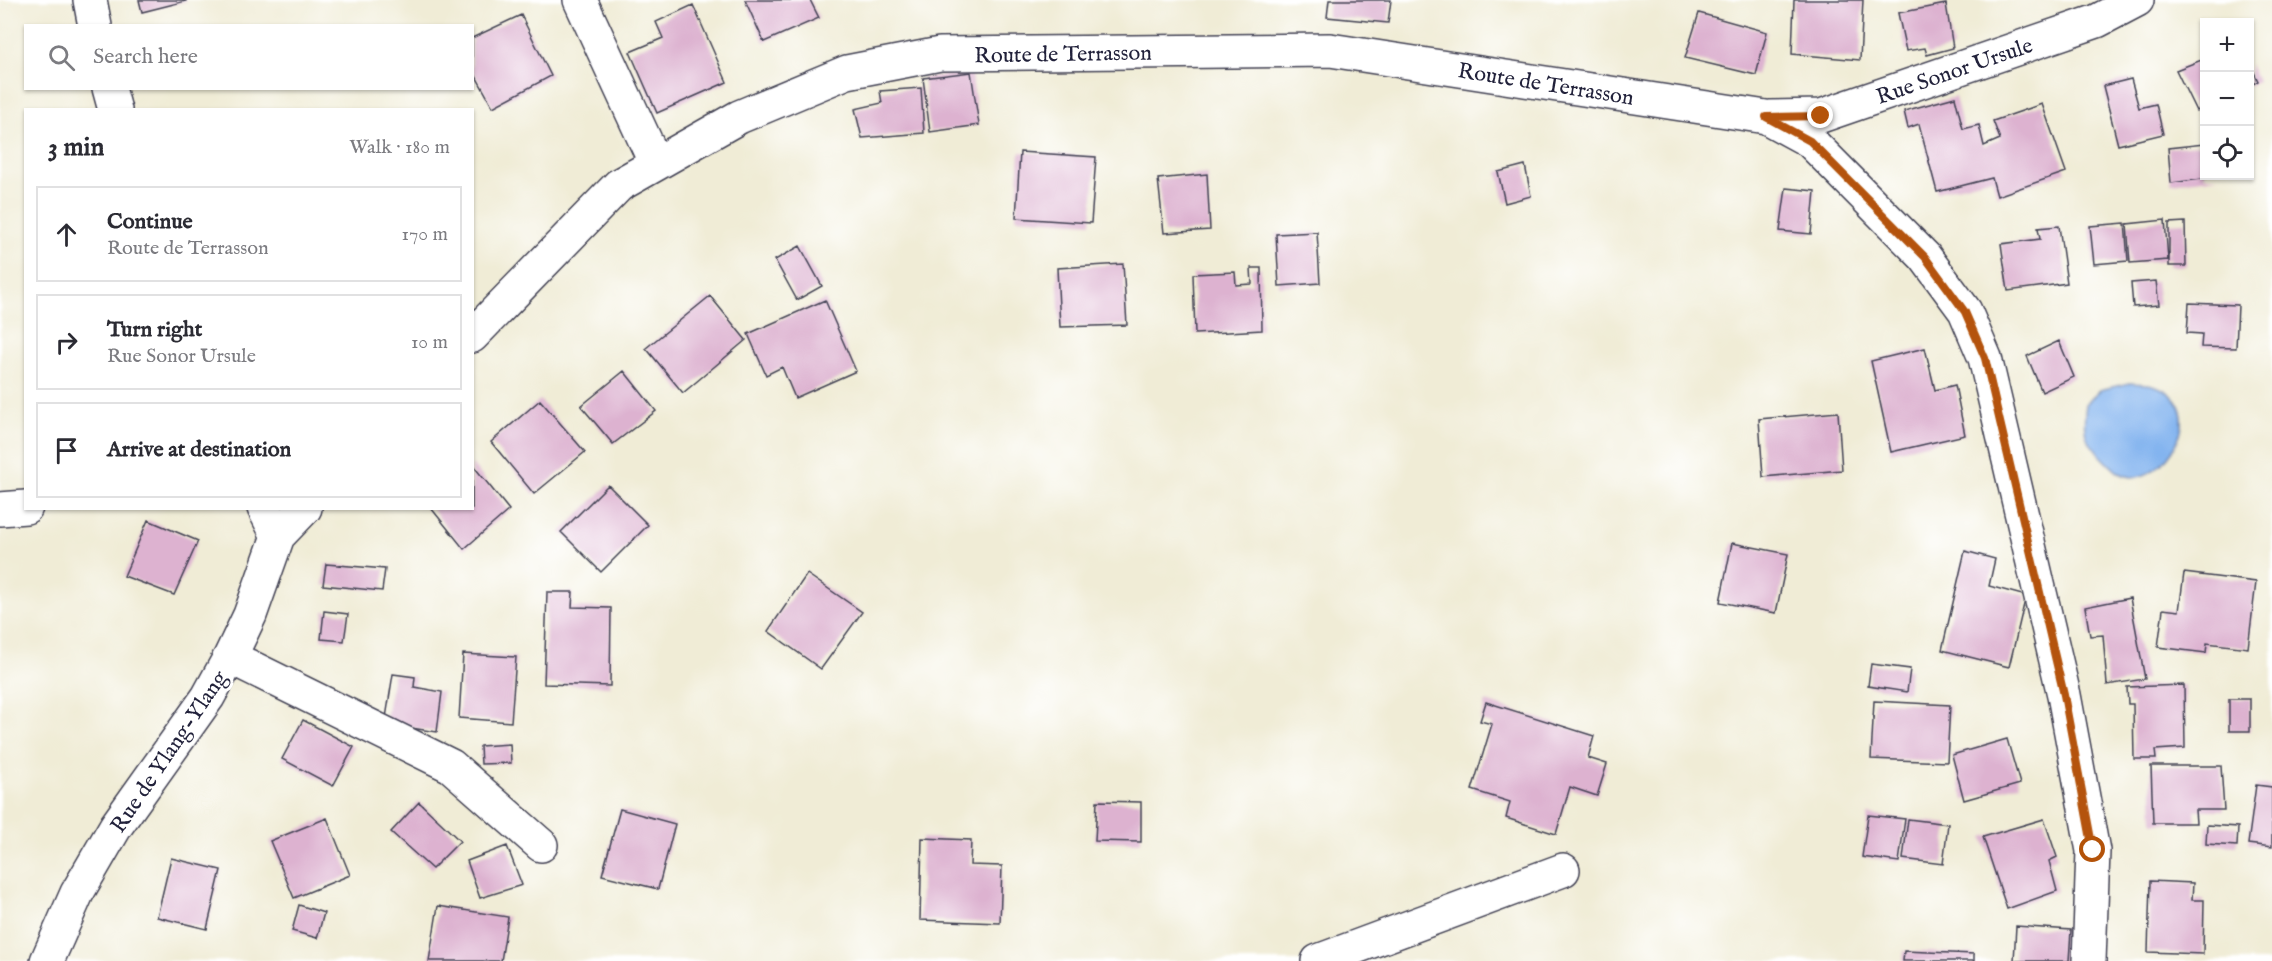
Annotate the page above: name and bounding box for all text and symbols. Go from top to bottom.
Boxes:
map controls [2200,18,2254,180]
button: + [2200,18,2254,72]
search box [24,24,474,90]
street label: Rue Sonor Ursule [1873,32,2037,112]
street label: Route de Terrasson [974,39,1152,71]
icon: search [45,41,78,74]
text: Search here [93,43,198,71]
street label: Route de Terrasson [1456,57,1636,113]
button: − [2200,72,2254,126]
route end [1807,102,1833,128]
button: locate [2200,126,2254,180]
text: 3 min [48,131,104,164]
text: Walk · 180 m [349,135,450,160]
text: Continue [107,208,193,236]
icon: ahead [50,218,83,251]
text: 170 m [402,222,448,247]
text: Route de Terrasson [107,236,269,261]
text: Turn right [107,316,202,344]
icon: right [50,326,83,359]
text: 10 m [411,330,448,355]
text: Rue Sonor Ursule [107,344,256,369]
icon: arrive [50,434,83,467]
text: Arrive at destination [107,436,291,464]
street label: Rue de Ylang-Ylang [105,665,235,839]
route start [2079,836,2105,862]

